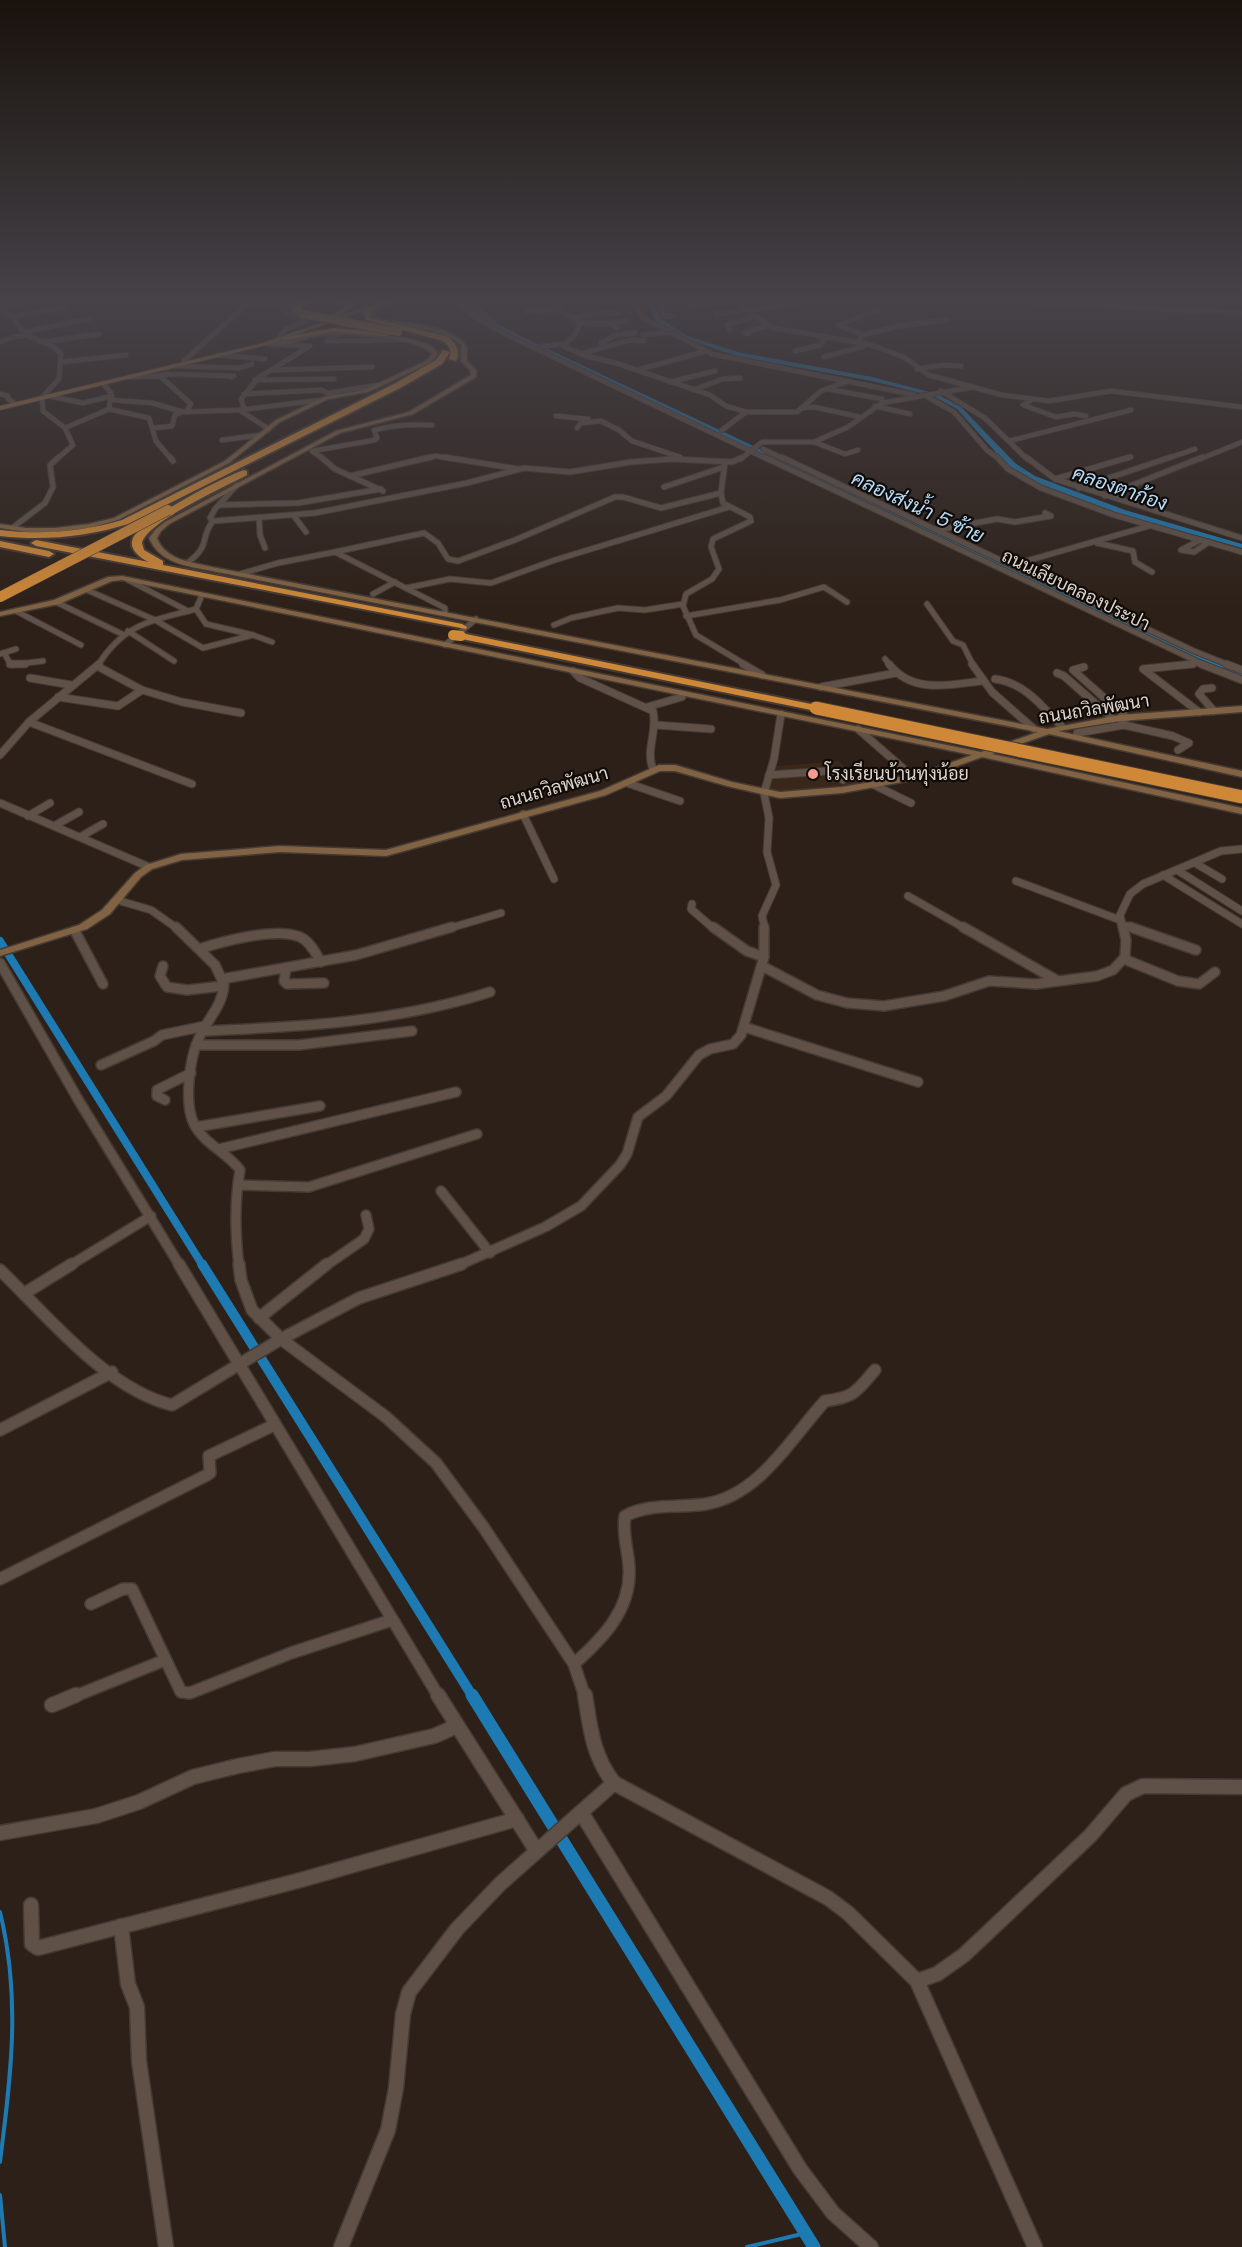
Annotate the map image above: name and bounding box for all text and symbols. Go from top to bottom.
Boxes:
water label: คลองส่งน้ำ 5 ซ้าย [848,460,991,549]
water label: คลองตาก้อง [1069,460,1171,516]
street label: ถนนเลียบคลองประปา [998,543,1154,635]
street label: ถนนถวิลพัฒนา [1037,688,1151,729]
street label: ถนนถวิลพัฒนา [497,761,611,814]
place label: โรงเรียนบ้านทุ่งน้อย [824,761,969,786]
marker: โรงเรียนบ้านทุ่งน้อย [806,767,820,781]

